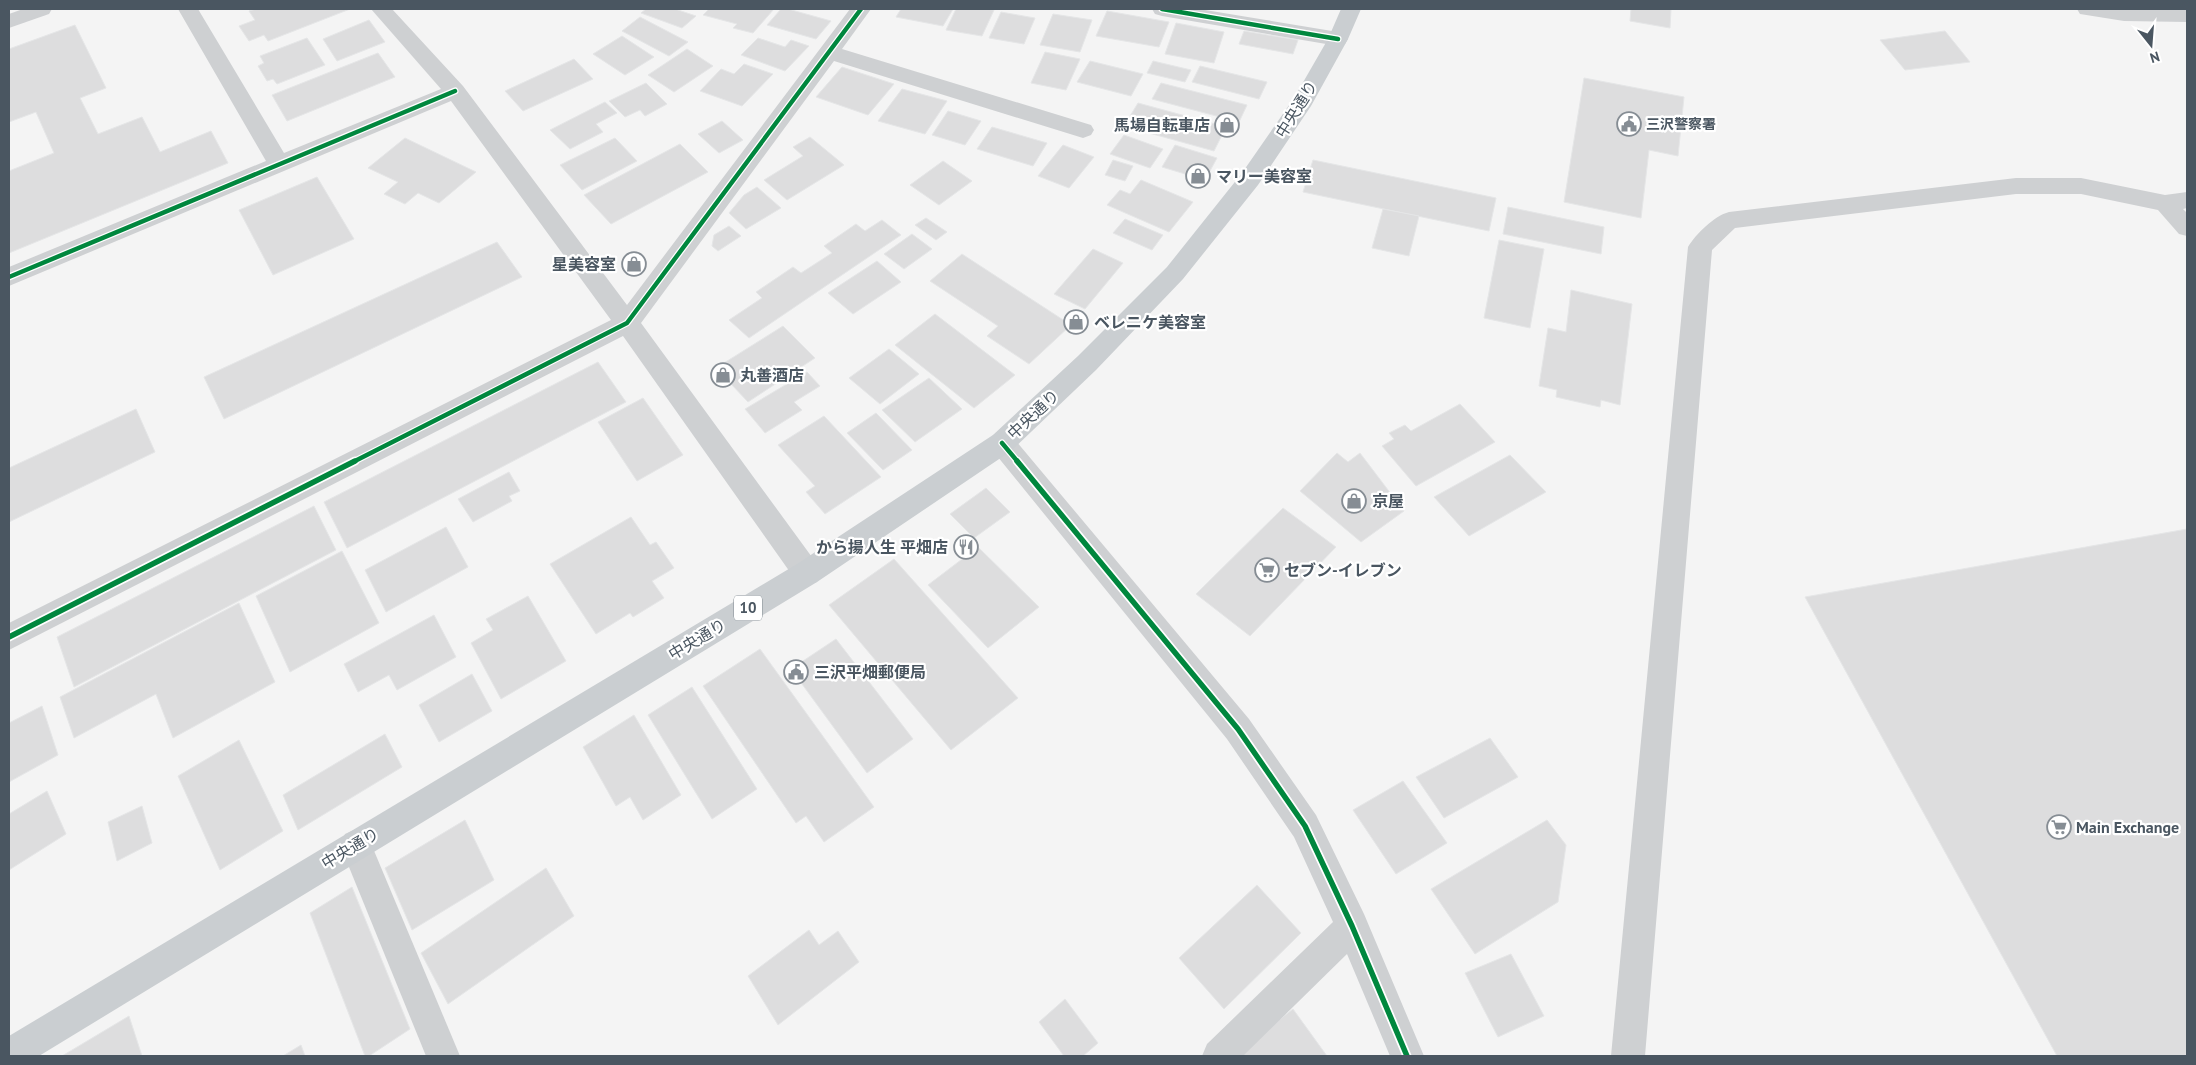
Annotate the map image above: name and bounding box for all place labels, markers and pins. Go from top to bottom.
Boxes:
public building icon: 三沢警察署 [1616,111,1642,137]
shop icon: 馬場自転車店 [1214,112,1240,138]
place label: 馬場自転車店 [1114,115,1210,135]
place label: 三沢警察署 [1646,115,1716,133]
shop icon: マリー美容室 [1185,163,1211,189]
place label: マリー美容室 [1216,166,1312,186]
shop icon: 星美容室 [621,251,647,277]
place label: 星美容室 [552,254,616,274]
shop icon: ベレニケ美容室 [1063,309,1089,335]
place label: ベレニケ美容室 [1094,312,1206,332]
shop icon: 丸善酒店 [710,362,736,388]
place label: 丸善酒店 [740,365,804,385]
shop icon: 京屋 [1341,488,1367,514]
place label: 京屋 [1372,491,1404,511]
restaurant icon: から揚人生 平畑店 [953,534,979,560]
place label: から揚人生 平畑店 [816,537,948,557]
supermarket icon: セブン-イレブン [1254,557,1280,583]
place label: セブン-イレブン [1284,560,1402,580]
public building icon: 三沢平畑郵便局 [783,659,809,685]
place label: 三沢平畑郵便局 [814,662,926,682]
supermarket icon: Main Exchange [2046,814,2072,840]
place label: Main Exchange [2076,817,2179,837]

